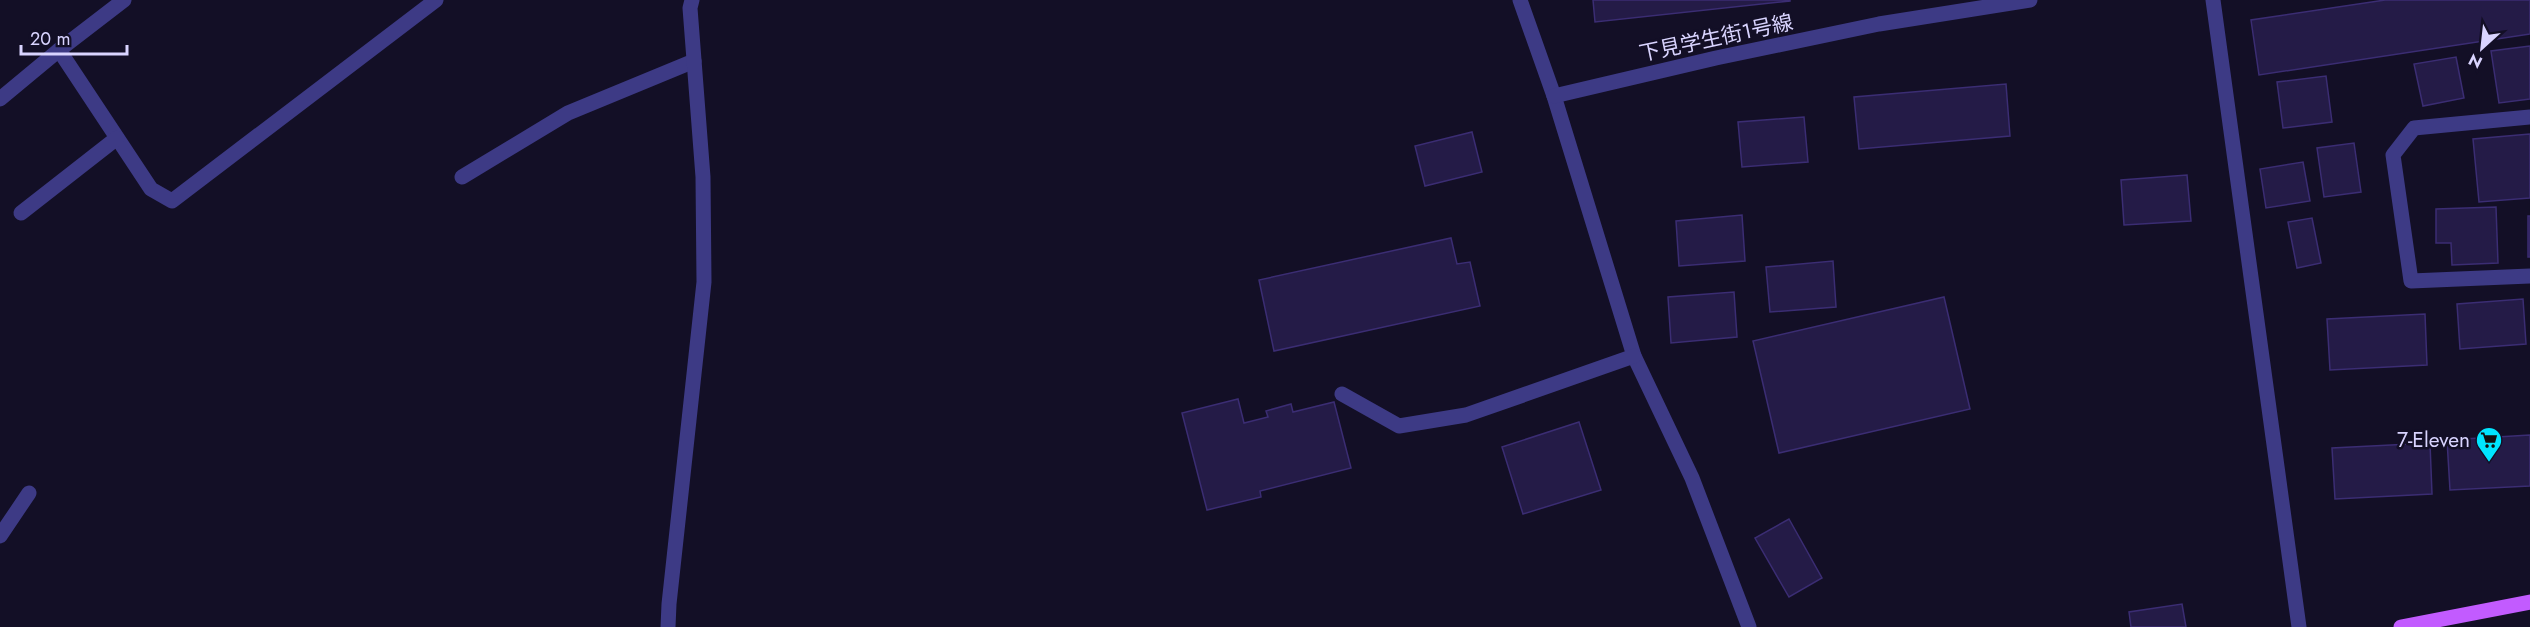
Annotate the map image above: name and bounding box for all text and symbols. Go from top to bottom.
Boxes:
street label: 下見学生街1号線 [1636,7,1796,69]
scale bar [21,18,128,56]
north arrow [2452,18,2512,78]
text: 20 m [30,26,70,52]
text: N [2465,48,2486,74]
place label: 7-Eleven [2397,425,2470,455]
supermarket icon: 7-Eleven [2474,425,2504,463]

